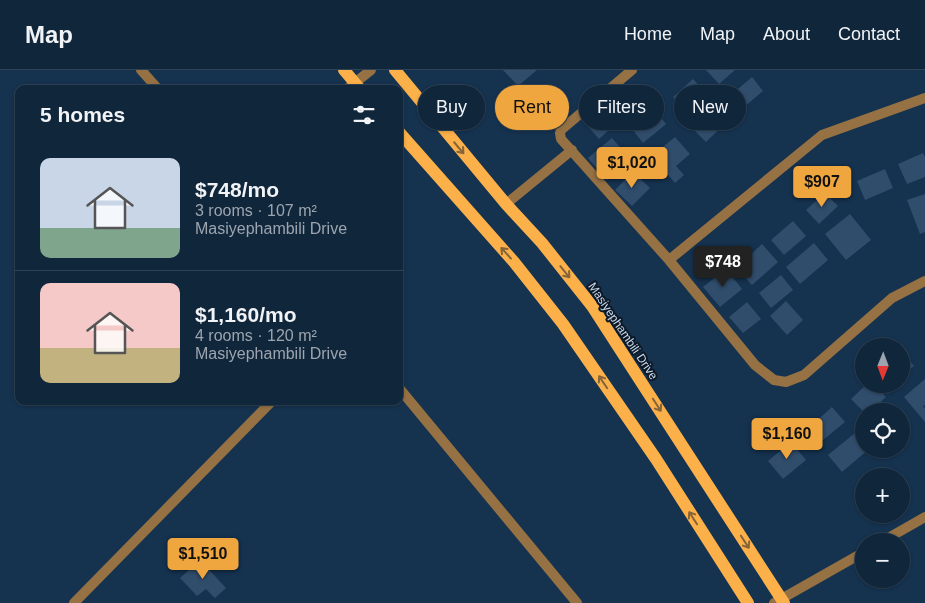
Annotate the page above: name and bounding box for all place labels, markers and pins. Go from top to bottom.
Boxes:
pin: $1,020 [591,146,673,189]
pin: $907 [792,166,852,208]
pin: $748 [693,246,753,288]
pin: $1,160 [746,418,828,460]
pin: $1,510 [162,538,244,580]

